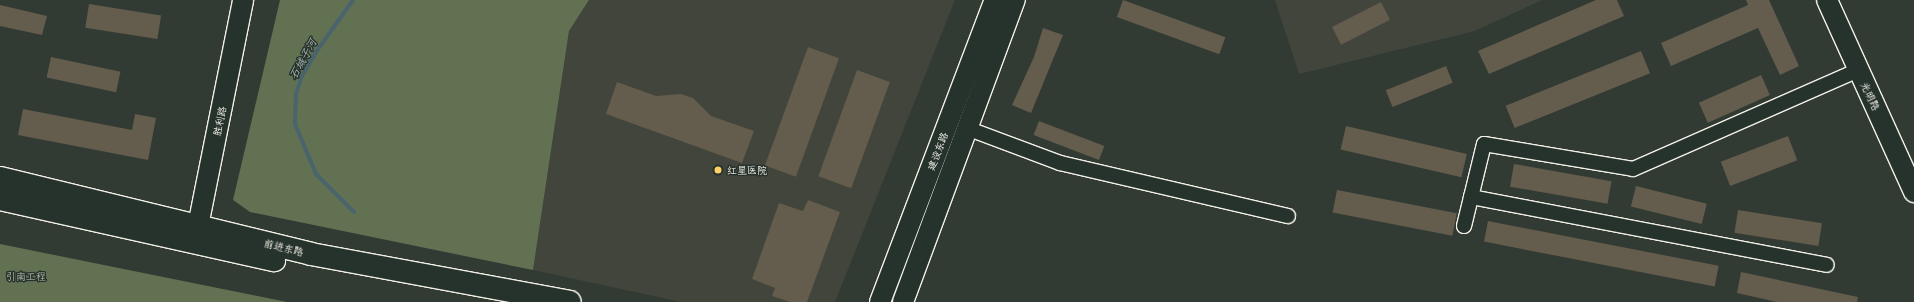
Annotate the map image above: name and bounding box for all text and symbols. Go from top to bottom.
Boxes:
water label: 石城子河 [287,37,319,81]
street label: 光明路 [1859,80,1883,112]
street label: 胜利路 [210,105,228,137]
street label: 建设东路 [924,130,950,172]
marker: 红星医院 [712,164,724,176]
place label: 红星医院 [727,164,767,176]
street label: 前进东路 [263,236,305,258]
park label: 引南工程 [6,270,46,282]

